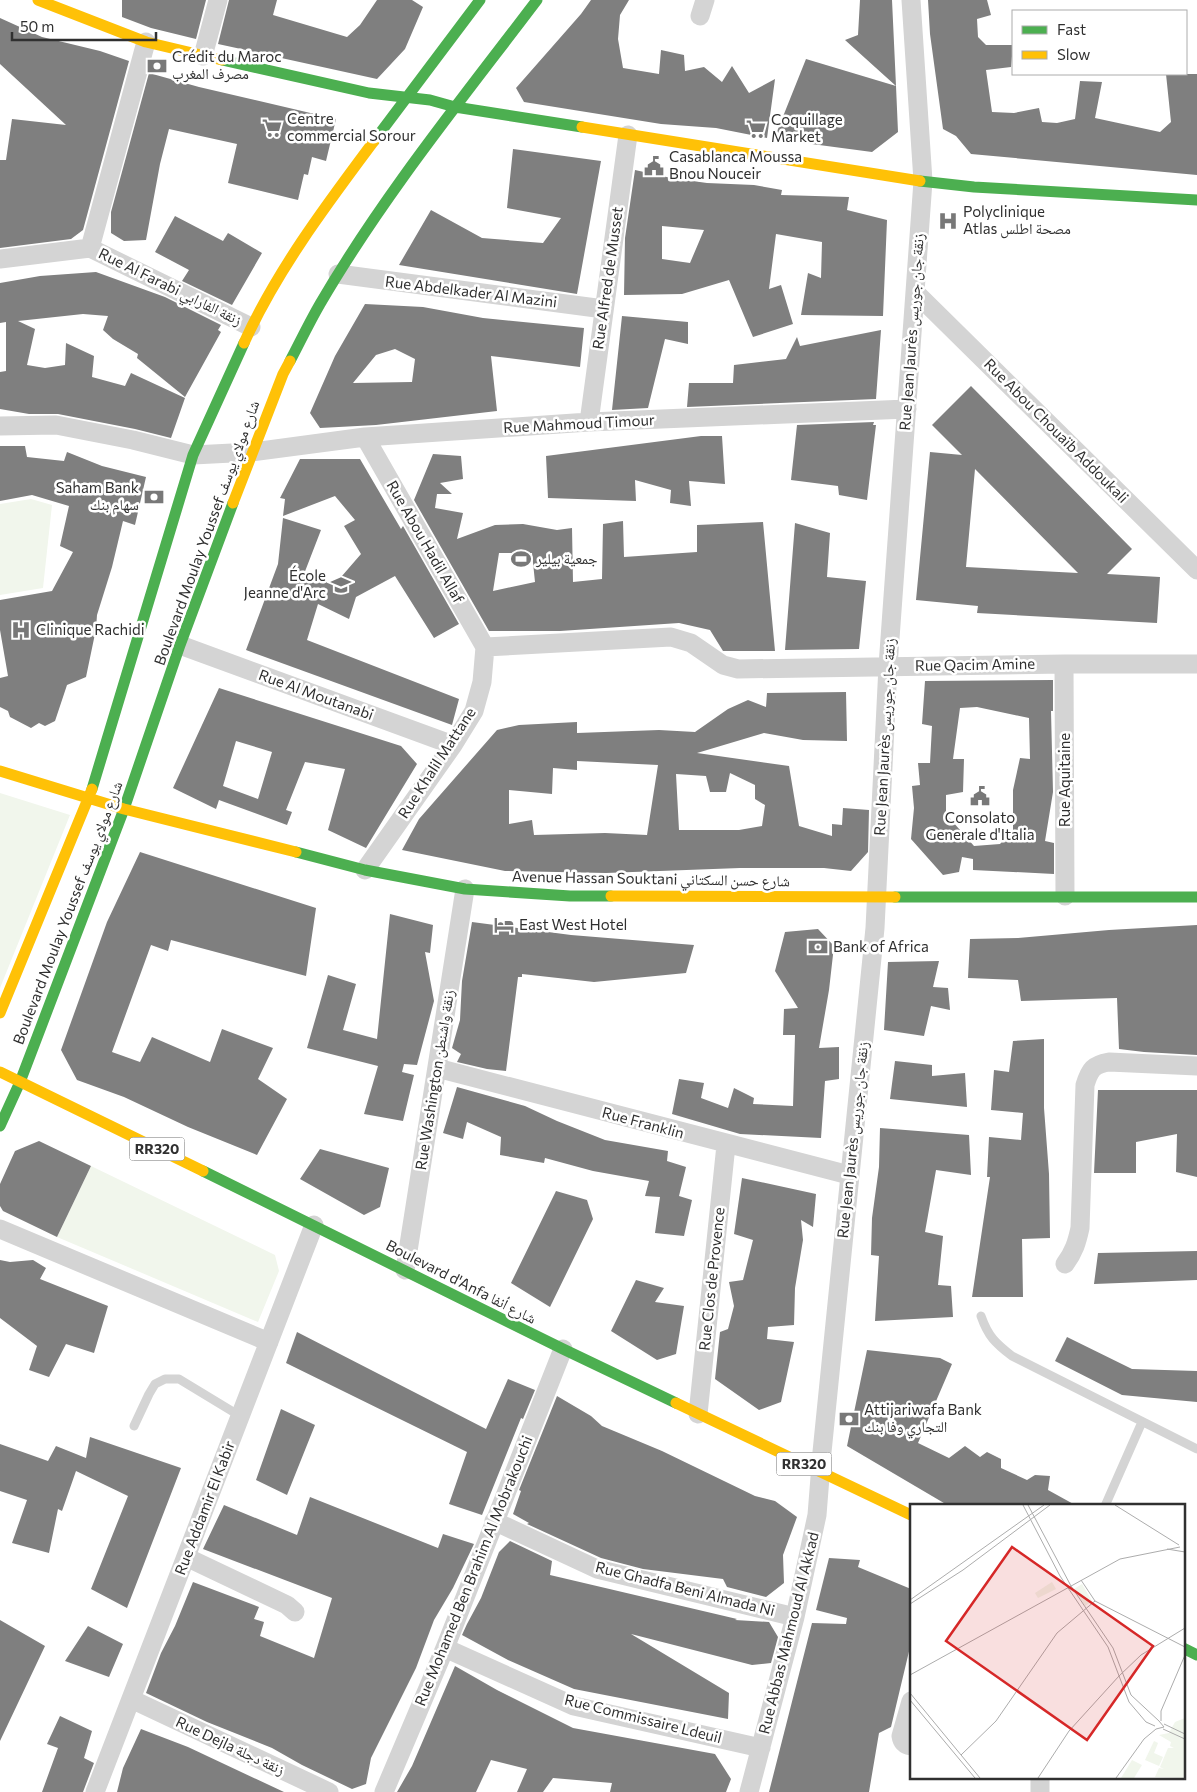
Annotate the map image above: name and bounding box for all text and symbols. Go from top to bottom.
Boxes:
scale bar [12,10,156,42]
legend [1012,10,1187,75]
text: 50 m [20,17,54,35]
text: Fast [1057,20,1086,38]
text: Slow [1057,45,1090,63]
place label: Crédit du Maroc مصرف المغرب [172,47,282,83]
bank icon: Crédit du Maroc مصرف المغرب [146,55,168,77]
place label: Centre commercial Sorour [287,109,416,144]
place label: Coquillage Market [771,110,843,145]
supermarket icon: Centre commercial Sorour [261,117,283,139]
supermarket icon: Coquillage Market [745,118,767,140]
place label: Casablanca Moussa Bnou Nouceir [669,147,802,182]
public building icon: Casablanca Moussa Bnou Nouceir [643,155,665,177]
place label: Polyclinique Atlas مصحة اطلس [963,202,1071,239]
street label: Rue Alfred de Musset [588,205,626,350]
hospital icon: Polyclinique Atlas مصحة اطلس [937,210,959,232]
street label: Rue Jean Jaurès زنقة جان جوريس [895,232,929,431]
street label: Rue Al Farabi زنقة الفارابي [94,244,245,332]
street label: Rue Abdelkader Al Mazini [384,272,558,310]
street label: Rue Abou Chouaïb Addoukali [981,354,1133,506]
street label: Boulevard Moulay Youssef شارع مولاي يوسف [150,398,266,669]
street label: Rue Mahmoud Timour [503,410,655,436]
street label: Rue Abou Hadil Allaf [383,477,468,606]
place label: Saham Bank سهام بنك [56,478,139,515]
bank icon: Saham Bank سهام بنك [143,486,165,508]
sports icon: جمعية بيلير [510,548,532,570]
place label: جمعية بيلير [535,549,598,568]
place label: École Jeanne d'Arc [244,565,326,601]
school or university icon: École Jeanne d'Arc [330,574,352,596]
hospital icon: Clinique Rachidi [10,619,32,641]
place label: Clinique Rachidi [36,620,145,638]
street label: Rue Jean Jaurès زنقة جان جوريس [870,638,900,836]
street label: Rue Qacim Amine [915,654,1035,674]
street label: Rue Al Moutanabi [256,665,376,723]
street label: Rue Khalil Mattane [394,704,479,821]
street label: Rue Aquitaine [1055,733,1073,827]
street label: Boulevard Moulay Youssef شارع مولاي يوسف [8,778,129,1048]
public building icon: Consolato Generale d'Italia [969,785,991,807]
place label: Consolato Generale d'Italia [925,808,1035,843]
street label: Avenue Hassan Souktani شارع حسن السكتاني [512,867,790,893]
hotel icon: East West Hotel [493,914,515,936]
place label: East West Hotel [519,915,627,933]
bank icon: Bank of Africa [807,936,829,958]
place label: Bank of Africa [833,937,929,955]
street label: Rue Washington زنقة واشنطن [411,988,459,1172]
street label: Rue Jean Jaurès زنقة جان جوريس [833,1040,873,1239]
street label: Rue Franklin [600,1102,686,1142]
road number: RR320 [130,1138,184,1160]
street label: Rue Clos de Provence [695,1206,728,1352]
street label: Boulevard d'Anfa شارع أنفا [382,1235,540,1329]
place label: Attijariwafa Bank التجاري وفا بنك [864,1400,982,1439]
bank icon: Attijariwafa Bank التجاري وفا بنك [838,1408,860,1430]
street label: Rue Mohamed Ben Brahim Al Mobrakouchi [410,1433,536,1708]
street label: Rue Addamir El Kabir [170,1438,238,1577]
road number: RR320 [776,1452,832,1476]
inset map [910,1504,1184,1780]
street label: Rue Abbas Mahmoud Al Akkad [754,1530,822,1736]
street label: Rue Ghadfa Beni Almada Ni [594,1557,777,1619]
street label: Rue Commissaire Ldeuil [563,1690,724,1746]
street label: Rue Dejla زنقة دجلة [173,1712,288,1779]

